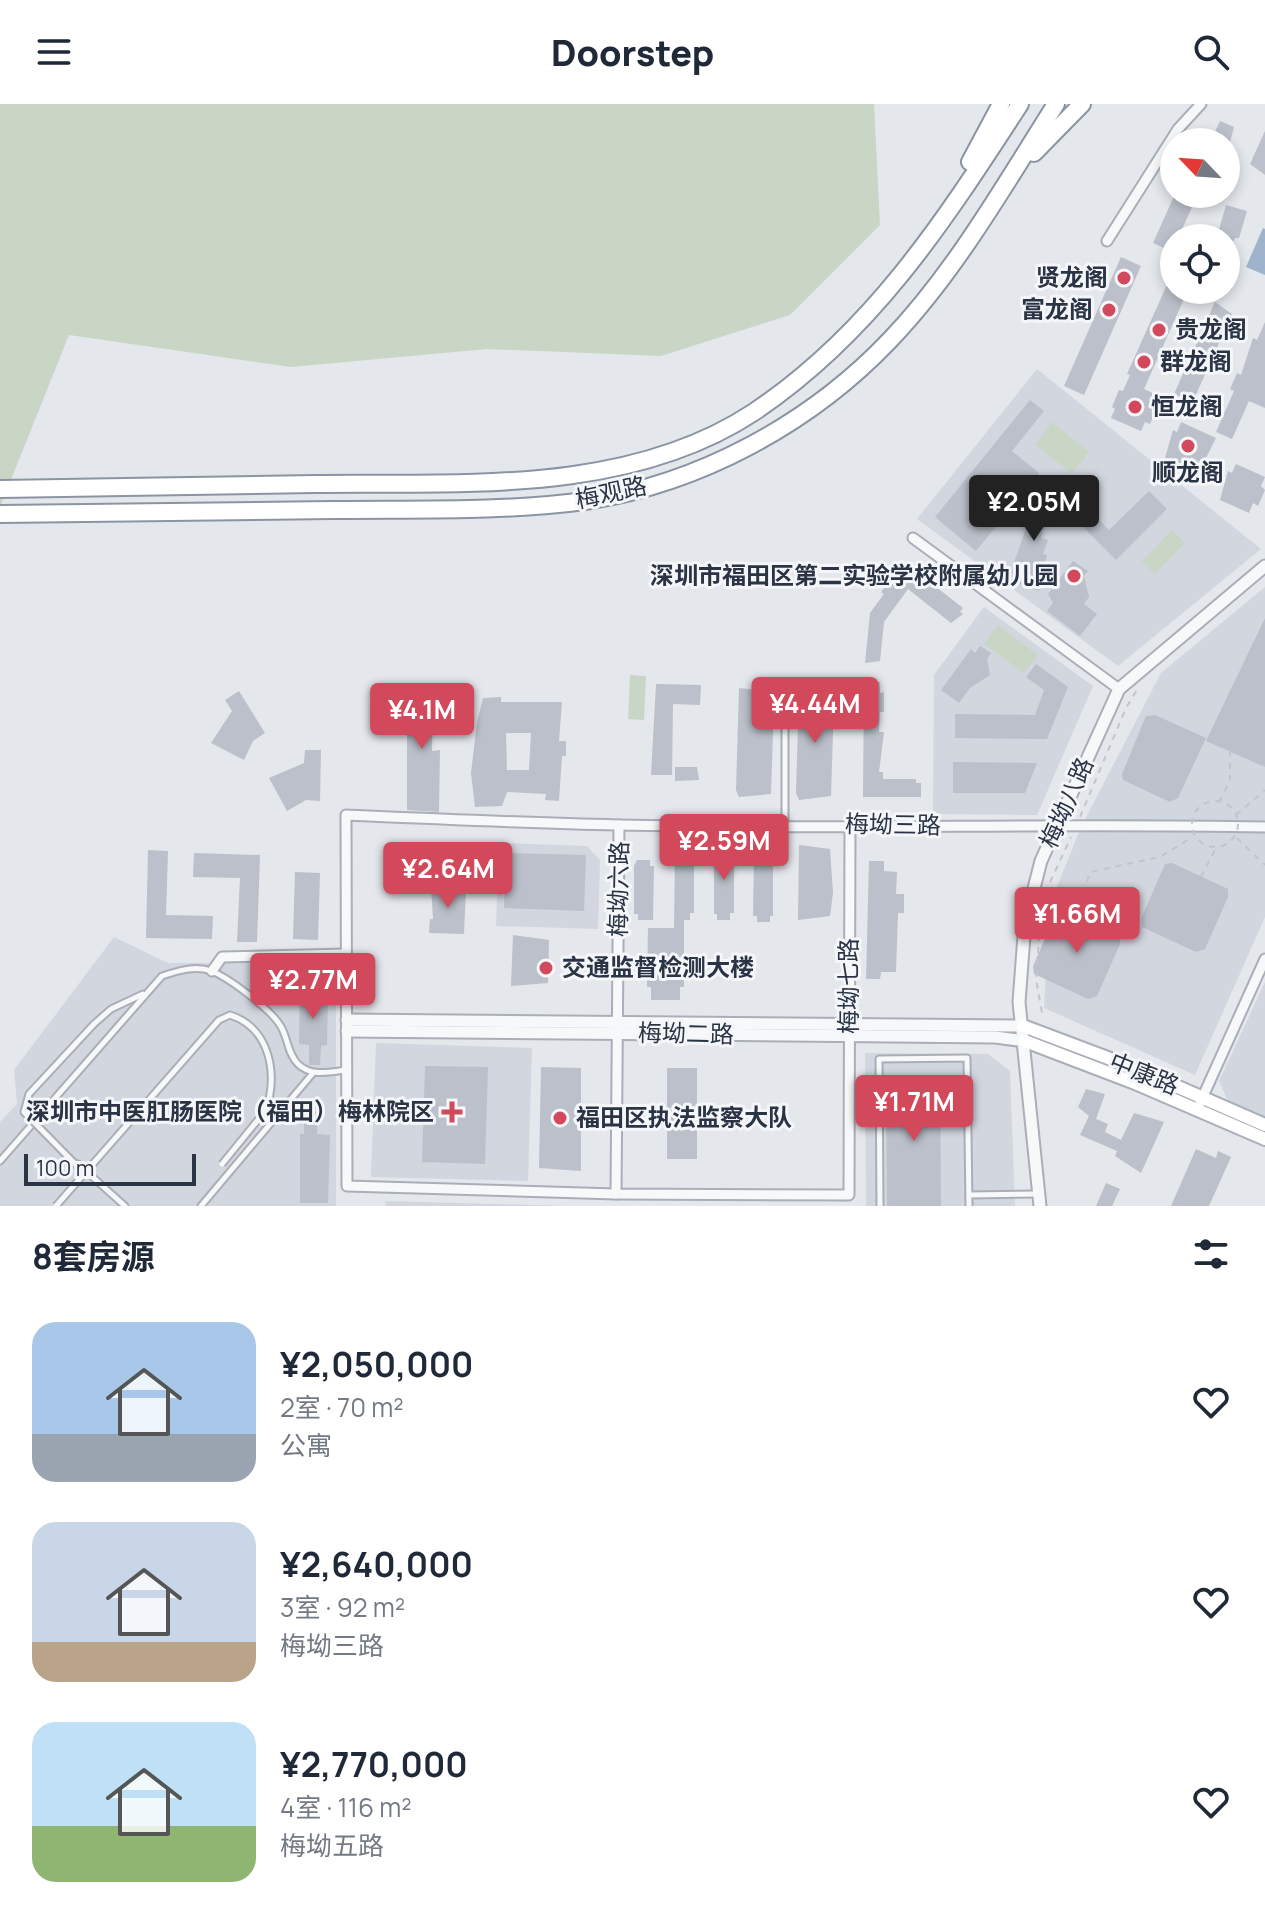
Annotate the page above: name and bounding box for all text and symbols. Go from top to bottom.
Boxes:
text: Doorstep [551,28,714,77]
icon: menu [32,30,76,74]
icon: search [1189,30,1233,74]
north arrow [1160,128,1240,208]
map controls [1160,128,1240,304]
button: locate [1160,224,1240,304]
place label: 贤龙阁 [1036,260,1108,293]
marker: 贤龙阁 [1115,269,1133,287]
place label: 富龙阁 [1021,292,1093,325]
marker: 富龙阁 [1100,301,1118,319]
place label: 贵龙阁 [1175,312,1247,345]
marker: 贵龙阁 [1150,321,1168,339]
place label: 群龙阁 [1160,344,1232,377]
marker: 群龙阁 [1135,353,1153,371]
place label: 恒龙阁 [1151,389,1223,422]
marker: 恒龙阁 [1126,398,1144,416]
marker: 顺龙阁 [1179,437,1197,455]
place label: 顺龙阁 [1152,455,1224,488]
street label: 梅观路 [572,468,649,515]
pin: ¥2.05M [969,475,1099,543]
text: ¥2.05M [987,483,1081,519]
place label: 深圳市福田区第二实验学校附属幼儿园 [650,558,1058,591]
marker: 深圳市福田区第二实验学校附属幼儿园 [1065,567,1083,585]
pin: ¥4.44M [750,677,880,745]
pin: ¥4.1M [366,683,478,751]
text: ¥4.44M [770,685,860,721]
text: ¥4.1M [388,691,456,727]
street label: 梅坳八路 [1031,752,1100,853]
street label: 梅坳三路 [845,806,941,841]
pin: ¥2.59M [659,814,789,882]
text: ¥2.59M [678,822,770,858]
street label: 梅坳六路 [600,841,635,937]
pin: ¥2.64M [383,842,513,910]
text: ¥2.64M [401,850,495,886]
pin: ¥1.66M [1012,887,1142,955]
text: ¥1.66M [1033,895,1121,931]
street label: 梅坳七路 [831,938,864,1034]
place label: 交通监督检测大楼 [562,950,754,983]
pin: ¥2.77M [248,953,378,1021]
marker: 交通监督检测大楼 [537,959,555,977]
text: ¥2.77M [268,961,358,997]
street label: 梅坳二路 [638,1015,734,1050]
street label: 中康路 [1105,1044,1184,1101]
pin: ¥1.71M [849,1075,979,1143]
text: ¥1.71M [873,1083,955,1119]
place label: 深圳市中医肛肠医院（福田）梅林院区 [26,1094,434,1127]
place label: 福田区执法监察大队 [576,1100,792,1133]
marker: 深圳市中医肛肠医院（福田）梅林院区 [441,1101,463,1123]
marker: 福田区执法监察大队 [551,1109,569,1127]
scale bar [24,1150,196,1186]
text: 100 m [36,1153,94,1183]
icon: filters [1189,1232,1233,1276]
text: 8套房源 [32,1233,155,1279]
text: ¥2,050,000 [280,1341,473,1387]
icon: home [96,1354,192,1450]
icon: heart [1189,1380,1233,1424]
text: 2室 · 70 m² [280,1389,404,1425]
text: 公寓 [280,1427,332,1463]
text: ¥2,640,000 [280,1541,473,1587]
icon: home [96,1554,192,1650]
icon: heart [1189,1580,1233,1624]
text: 3室 · 92 m² [280,1589,405,1625]
text: 梅坳三路 [280,1627,384,1663]
text: ¥2,770,000 [280,1741,468,1787]
icon: home [96,1754,192,1850]
icon: heart [1189,1780,1233,1824]
text: 4室 · 116 m² [280,1789,412,1825]
text: 梅坳五路 [280,1827,384,1863]

